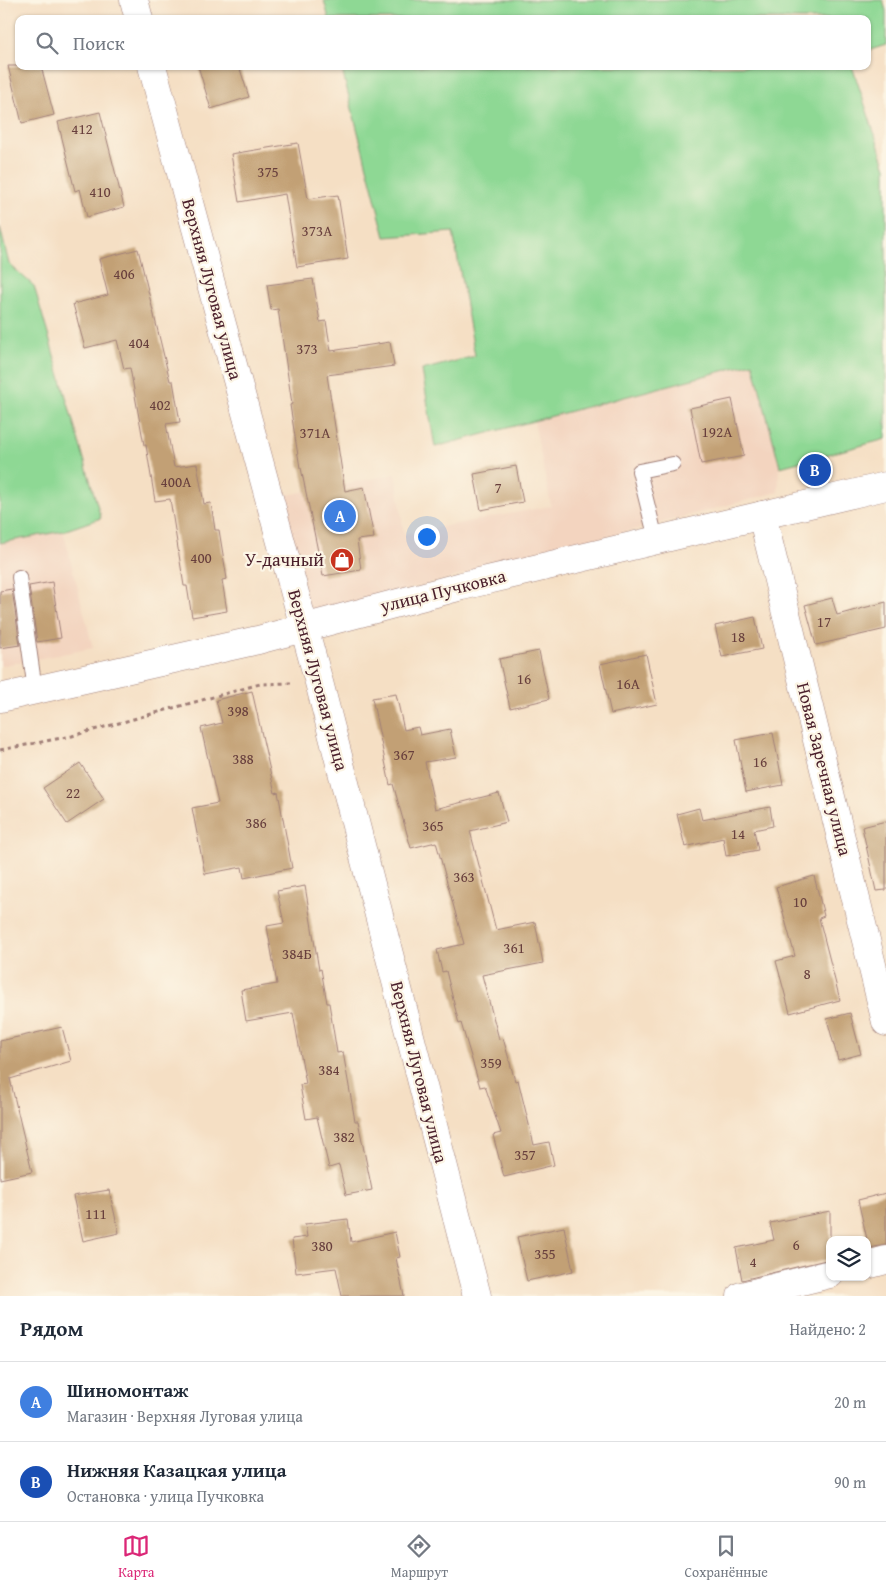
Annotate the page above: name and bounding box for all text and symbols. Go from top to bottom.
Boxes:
search box [15,15,871,70]
icon: search [33,29,61,57]
text: Поиск [73,29,125,57]
house number: 412 [71,118,93,139]
house number: 375 [257,161,279,182]
house number: 410 [89,181,111,202]
street label: Верхняя Луговая улица [175,195,250,383]
house number: 373А [302,220,332,241]
house number: 406 [113,263,135,284]
house number: 404 [128,332,150,353]
house number: 373 [296,338,318,359]
house number: 402 [149,394,171,415]
house number: 192А [702,421,732,442]
house number: 371А [300,422,330,443]
pin: B [799,451,831,489]
house number: 400А [161,471,191,492]
house number: 7 [494,477,502,498]
pin: A [324,497,356,535]
your location [414,524,440,550]
place label: У-дачный [245,546,324,573]
house number: 400 [190,547,212,568]
shop icon: У-дачный [329,547,355,573]
street label: улица Пучковка [376,562,509,619]
street label: Верхняя Луговая улица [281,586,356,774]
house number: 17 [817,611,831,632]
house number: 18 [731,626,745,647]
house number: 16 [517,668,531,689]
house number: 16А [616,673,640,694]
street label: Новая Заречная улица [790,679,859,859]
house number: 398 [227,700,249,721]
house number: 367 [393,744,415,765]
house number: 388 [232,748,254,769]
house number: 16 [753,751,767,772]
house number: 22 [66,782,80,803]
house number: 386 [245,812,267,833]
house number: 365 [422,815,444,836]
house number: 14 [731,823,745,844]
house number: 363 [453,866,475,887]
house number: 10 [793,891,807,912]
house number: 361 [503,937,525,958]
house number: 384Б [282,943,312,964]
house number: 8 [803,963,811,984]
street label: Верхняя Луговая улица [384,978,455,1166]
house number: 359 [480,1052,502,1073]
house number: 384 [318,1059,340,1080]
house number: 382 [333,1126,355,1147]
house number: 357 [514,1144,536,1165]
house number: 111 [85,1203,107,1224]
house number: 6 [792,1234,800,1255]
house number: 380 [311,1235,333,1256]
map controls [826,1236,871,1281]
button: layers [826,1236,871,1281]
house number: 355 [534,1243,556,1264]
house number: 4 [749,1251,757,1272]
text: Рядом [20,1313,83,1344]
text: Найдено: 2 [789,1317,866,1341]
text: Шиномонтаж [67,1376,188,1404]
text: A [31,1390,41,1414]
text: 20 m [834,1390,866,1414]
text: Магазин · Верхняя Луговая улица [67,1404,303,1428]
text: Нижняя Казацкая улица [67,1456,287,1484]
text: B [31,1470,41,1494]
text: 90 m [834,1470,866,1494]
text: Остановка · улица Пучковка [67,1484,264,1508]
tab: Карта [118,1532,154,1582]
tab: Маршрут [391,1532,448,1582]
tab: Сохранённые [684,1532,768,1582]

